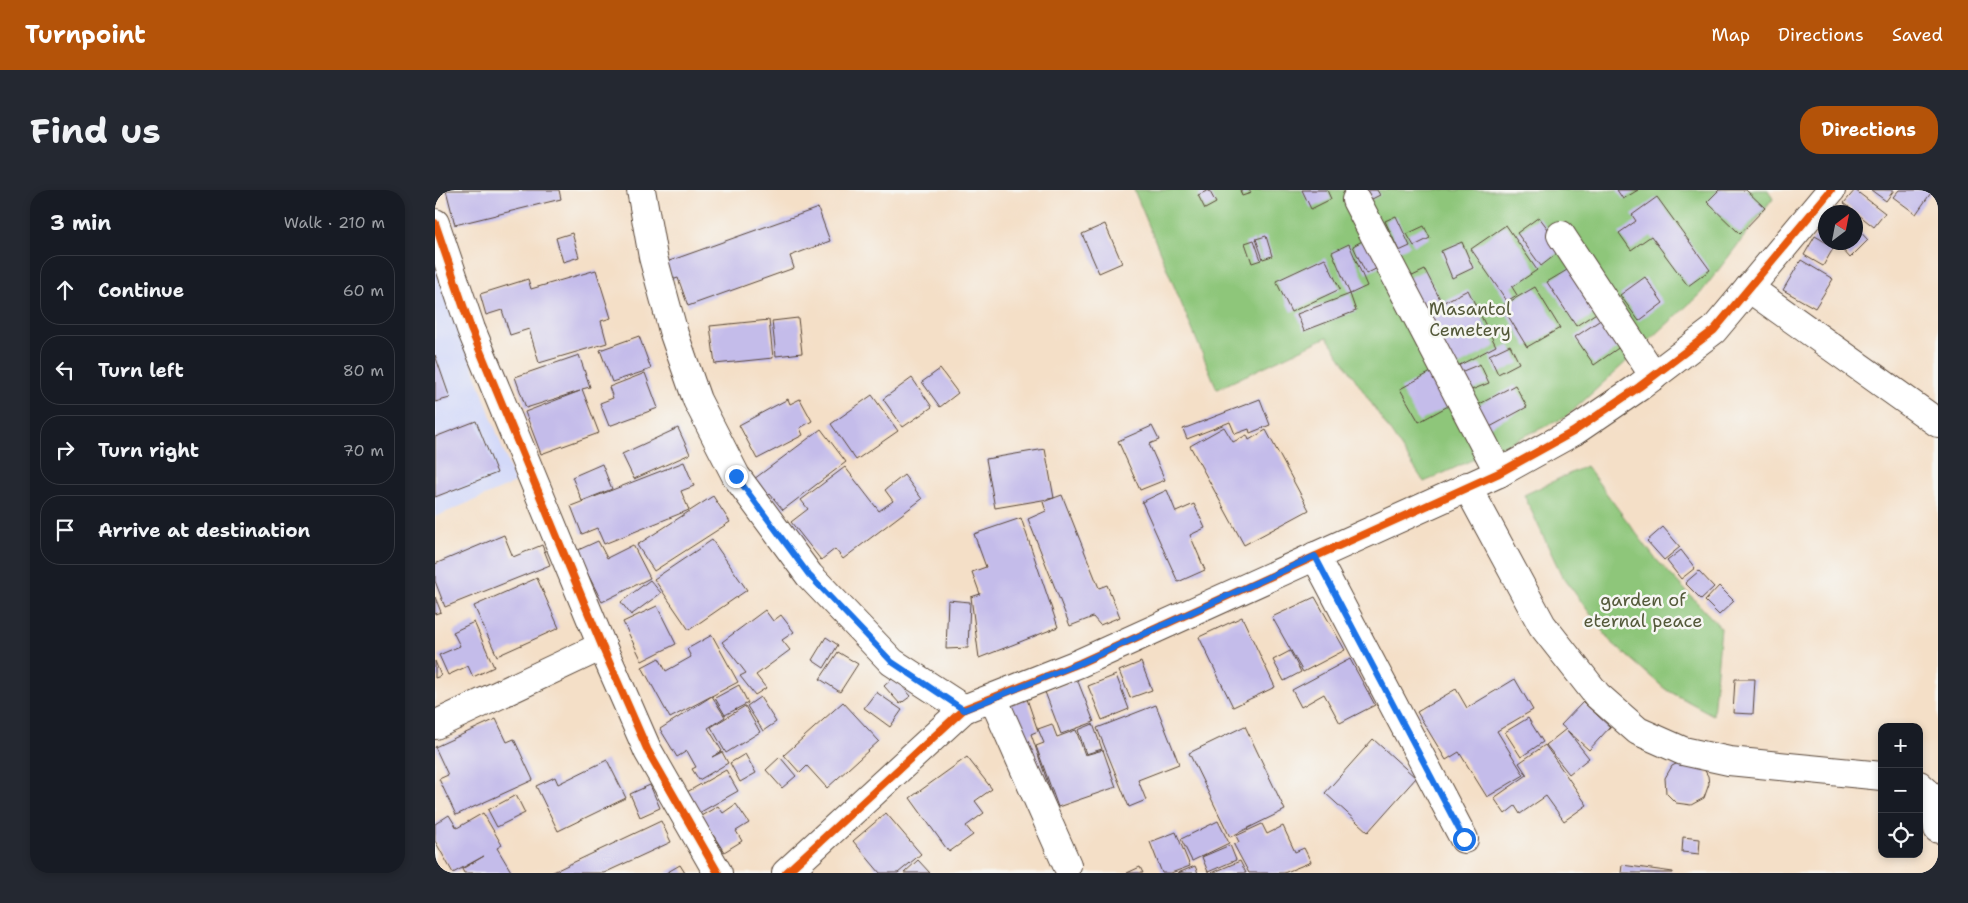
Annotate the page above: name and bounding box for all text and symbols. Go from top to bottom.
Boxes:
text: Turnpoint [25,19,146,51]
text: Map [1712,23,1750,47]
text: Directions [1778,23,1864,47]
text: Saved [1892,23,1943,47]
button: Directions [1800,106,1938,154]
text: Find us [30,107,161,154]
north arrow [1818,205,1863,250]
text: 3 min [50,209,111,237]
text: Walk · 210 m [284,212,385,233]
icon: ahead [51,276,79,304]
text: Continue [98,278,184,303]
text: 60 m [343,280,384,301]
park label: Masantol Cemetery [1429,297,1512,342]
icon: left [51,356,79,384]
text: Turn left [98,358,184,383]
text: 80 m [343,360,384,381]
icon: right [51,436,79,464]
text: Turn right [98,438,199,463]
text: 70 m [343,440,384,461]
route end [725,465,748,488]
icon: arrive [51,516,79,544]
text: Arrive at destination [98,518,310,543]
park label: garden of eternal peace [1584,588,1702,633]
map controls [1878,723,1923,858]
button: + [1878,723,1923,768]
button: − [1878,768,1923,813]
button: locate [1878,813,1923,858]
route start [1453,828,1476,851]

